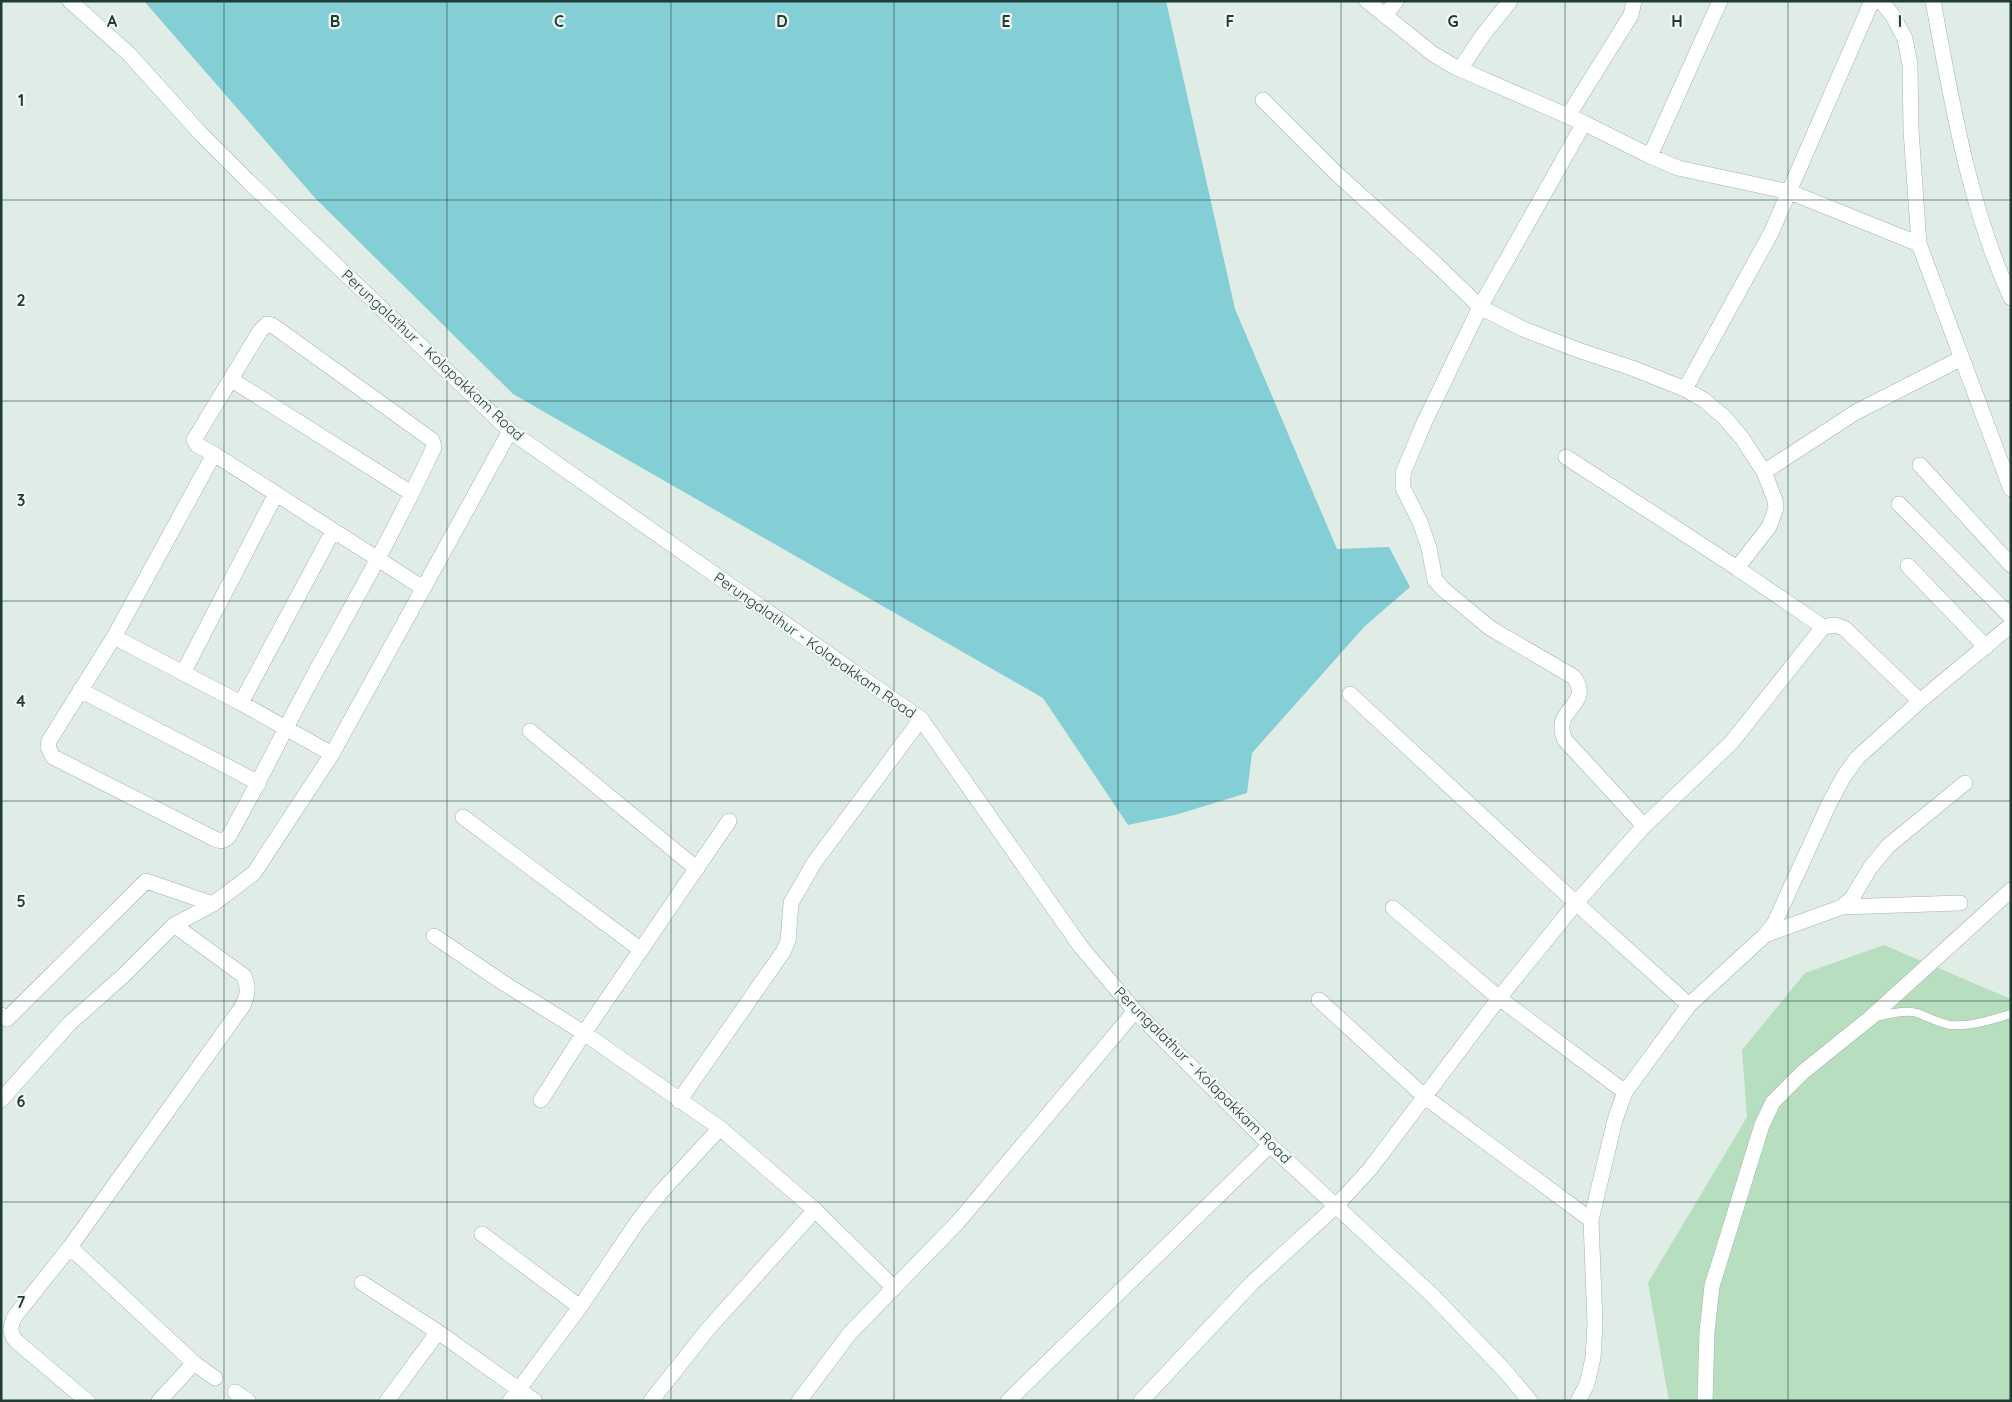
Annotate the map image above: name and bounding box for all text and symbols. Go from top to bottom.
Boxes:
text: A [107,11,118,31]
text: B [330,11,340,31]
text: C [554,11,564,31]
text: D [776,11,788,31]
text: E [1001,11,1011,31]
text: F [1226,11,1235,31]
text: G [1447,11,1459,31]
text: H [1671,11,1683,31]
text: I [1898,11,1902,31]
text: 1 [18,90,24,110]
street label: Perungalathur - Kolapakkam Road [338,265,528,445]
text: 2 [16,290,26,310]
text: 3 [17,490,25,510]
street label: Perungalathur - Kolapakkam Road [710,568,920,722]
text: 4 [16,691,26,711]
text: 5 [16,891,26,911]
street label: Perungalathur - Kolapakkam Road [1110,982,1296,1168]
text: 6 [17,1091,26,1111]
text: 7 [17,1292,26,1312]

